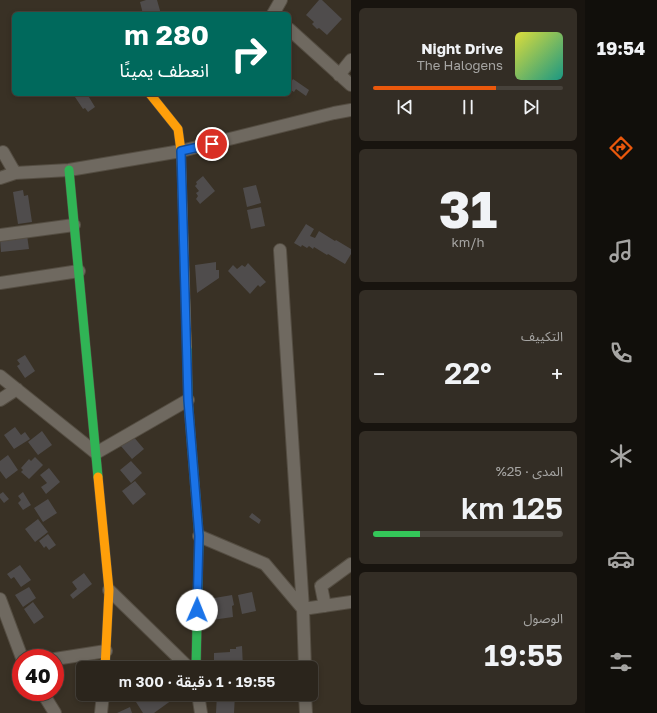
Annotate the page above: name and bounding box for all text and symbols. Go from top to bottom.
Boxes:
text: 280 m [124,18,209,51]
icon: right [223,28,275,80]
text: 19:54 [597,37,645,59]
text: Night Drive [421,39,503,57]
text: The Halogens [417,57,503,73]
text: انعطف يمينًا [120,59,209,81]
icon: previous [394,96,416,118]
icon: pause [457,96,479,118]
icon: next [520,96,542,118]
pin [195,127,229,161]
icon: arrive [201,133,223,155]
icon: directions [607,134,635,162]
text: 31 [439,177,497,239]
text: km/h [451,234,485,250]
icon: music [607,237,635,265]
text: التكييف [521,328,563,344]
icon: phone [607,339,635,367]
text: 22° [444,355,492,391]
text: − [373,360,385,387]
text: + [551,360,563,387]
icon: climate [607,442,635,470]
text: المدى · 25% [496,463,563,479]
text: 125 km [461,490,563,526]
icon: car [607,545,635,573]
position arrow [176,589,218,631]
text: الوصول [523,610,563,626]
text: 19:55 [484,637,563,673]
icon: filters [607,648,635,676]
speed limit sign: 40 [12,649,64,701]
text: 19:55 · 1 دقيقة · 300 m [119,672,275,690]

